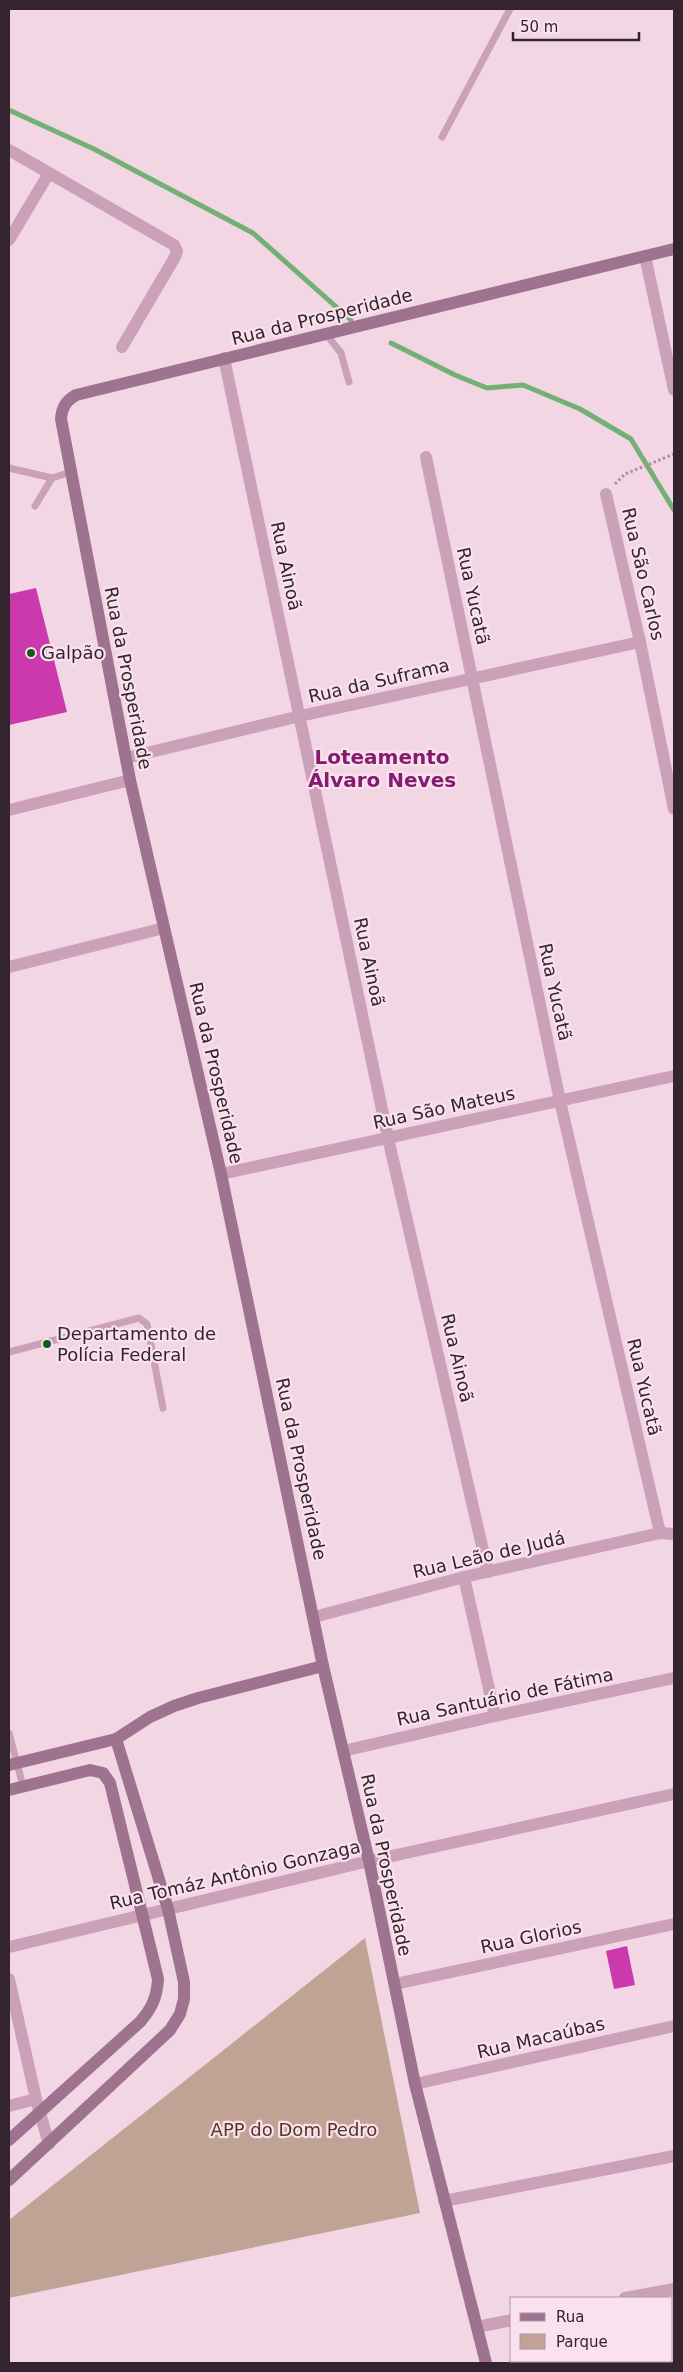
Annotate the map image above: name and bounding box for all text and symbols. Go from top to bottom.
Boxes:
scale bar [513,10,639,42]
text: 50 m [520,18,558,36]
street label: Rua da Prosperidade [229,284,415,349]
street label: Rua São Carlos [618,506,669,642]
street label: Rua Ainoã [267,519,306,612]
street label: Rua Yucatã [453,545,494,647]
street label: Rua da Prosperidade [100,585,157,771]
place label: Galpão [41,642,104,663]
marker: Galpão [25,647,37,659]
street label: Rua da Suframa [306,654,452,707]
district label: Loteamento Álvaro Neves [308,745,456,792]
street label: Rua Ainoã [350,915,389,1008]
street label: Rua Yucatã [535,941,576,1043]
street label: Rua da Prosperidade [185,980,248,1166]
street label: Rua São Mateus [371,1082,517,1133]
street label: Rua Ainoã [437,1311,478,1404]
place label: Departamento de Polícia Federal [57,1323,216,1365]
street label: Rua Yucatã [623,1336,666,1438]
marker: Departamento de Polícia Federal [41,1338,53,1350]
street label: Rua da Prosperidade [272,1376,331,1562]
street label: Rua Leão de Judá [411,1527,567,1582]
street label: Rua Santuário de Fátima [395,1663,615,1730]
street label: Rua da Prosperidade [357,1772,416,1958]
street label: Rua Tomáz Antônio Gonzaga [107,1835,362,1914]
street label: Rua Glorios [479,1916,583,1957]
street label: Rua Macaúbas [475,2013,607,2062]
park label: APP do Dom Pedro [211,2119,377,2140]
legend [510,2297,673,2362]
text: Rua [556,2308,584,2326]
text: Parque [556,2333,608,2351]

